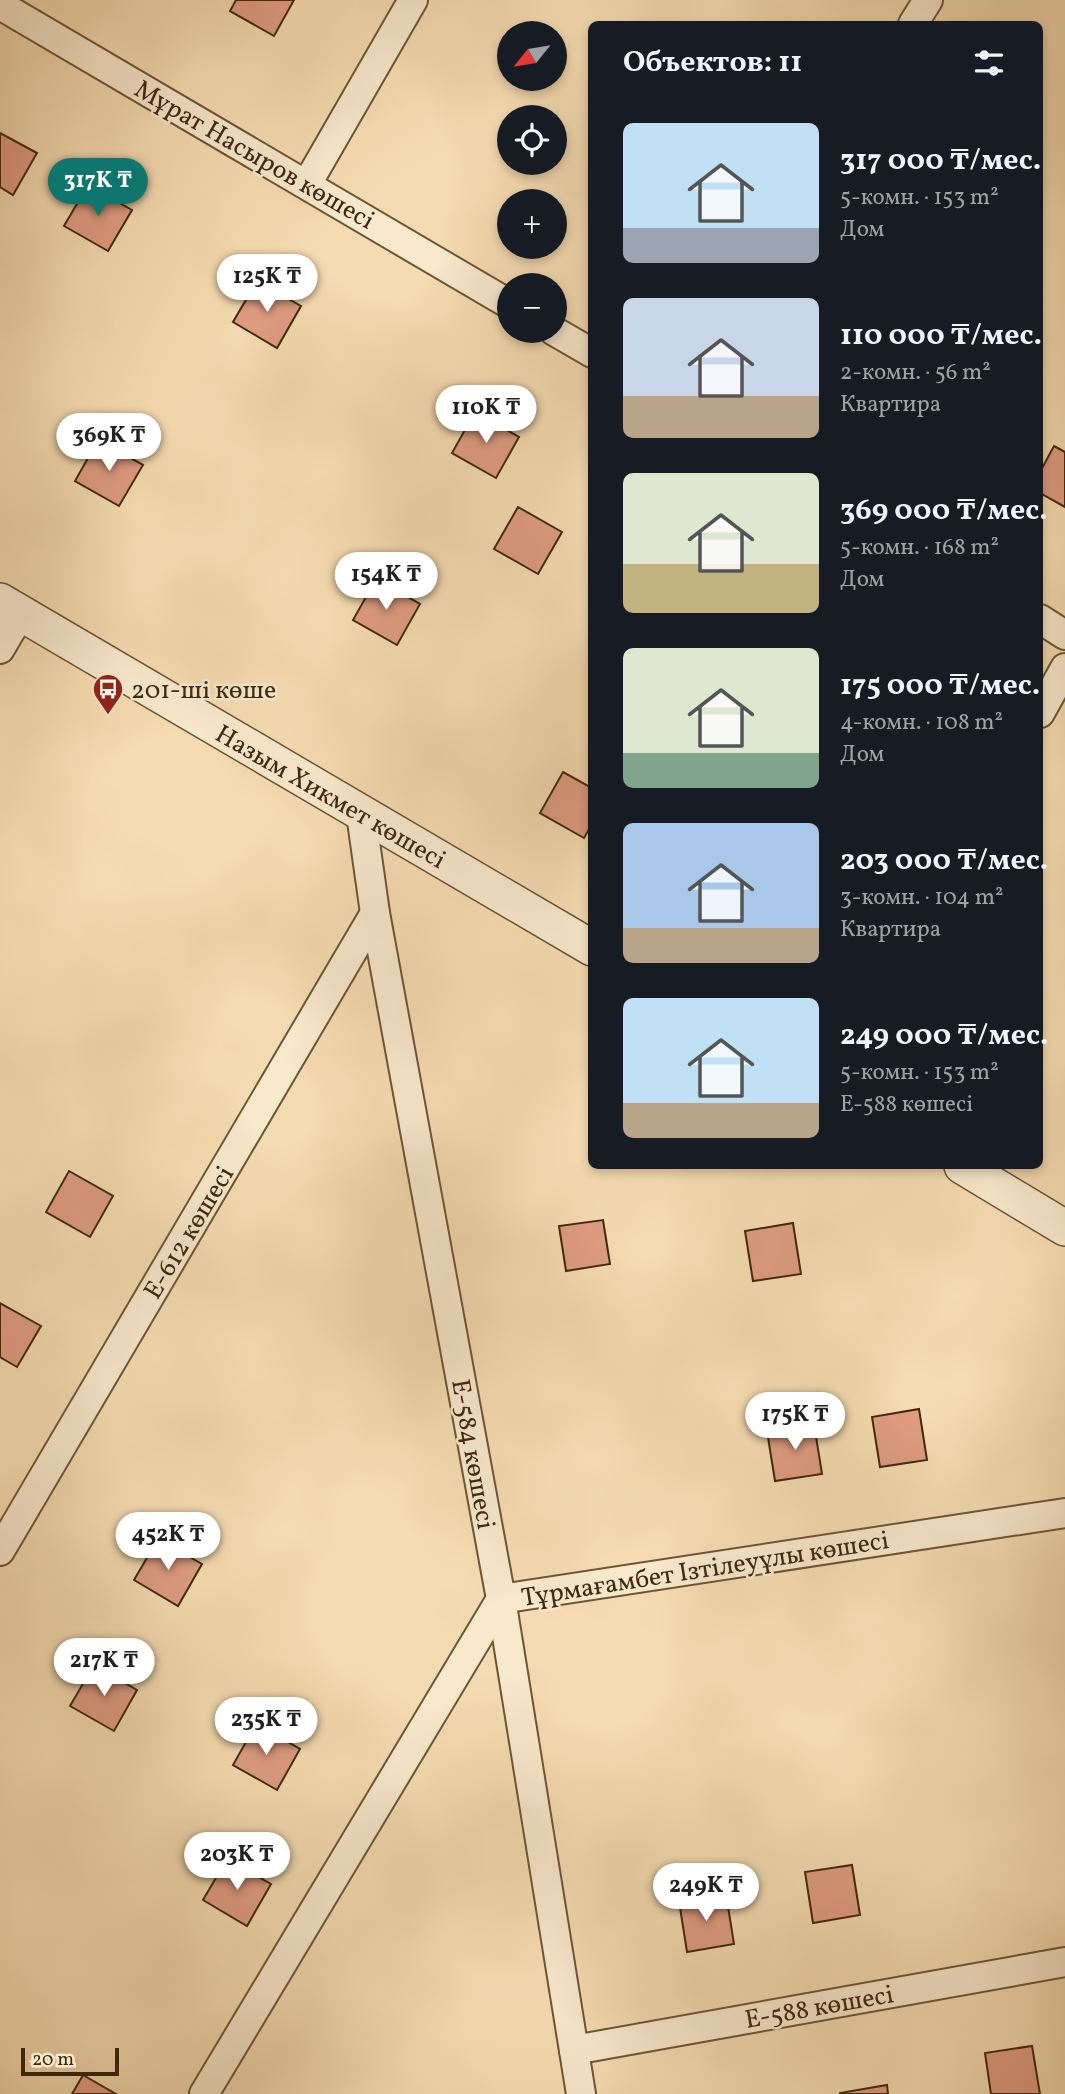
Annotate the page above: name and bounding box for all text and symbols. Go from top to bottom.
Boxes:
north arrow [497,21,567,91]
map controls [497,21,567,343]
text: Объектов: 11 [623,42,802,84]
icon: filters [970,44,1008,82]
street label: Мұрат Насыров көшесі [127,72,381,239]
button: locate [497,105,567,175]
text: 317 000 ₸/мес. [840,140,1041,182]
icon: home [679,151,763,235]
pin: 317K ₸ [41,158,155,218]
text: 317K ₸ [64,165,132,197]
text: 5-комн. · 153 m² [840,182,999,214]
button: + [497,189,567,259]
text: Дом [840,214,884,246]
pin: 125K ₸ [210,254,324,314]
text: 125K ₸ [233,261,301,293]
button: − [497,273,567,343]
text: 110 000 ₸/мес. [840,315,1042,357]
icon: home [679,326,763,410]
text: 2-комн. · 56 m² [840,357,991,389]
pin: 110K ₸ [429,386,543,445]
text: Квартира [840,389,941,421]
text: 110K ₸ [452,392,520,424]
pin: 369K ₸ [52,414,166,473]
text: 369K ₸ [72,420,146,452]
text: 369 000 ₸/мес. [840,490,1048,532]
icon: home [679,501,763,585]
text: 5-комн. · 168 m² [840,532,999,564]
pin: 154K ₸ [329,552,443,612]
text: 154K ₸ [351,559,421,591]
text: Дом [840,564,884,596]
text: 175 000 ₸/мес. [840,665,1040,707]
bus stop icon: 201-ші көше [91,672,125,716]
place label: 201-ші көше [131,673,276,709]
icon: home [679,676,763,760]
text: 4-комн. · 108 m² [840,707,1003,739]
street label: Назым Хикмет көшесі [208,717,452,879]
text: Дом [840,739,884,771]
text: 203 000 ₸/мес. [840,840,1048,882]
icon: home [679,851,763,935]
text: 3-комн. · 104 m² [840,882,1004,914]
text: Квартира [840,914,941,946]
text: 249 000 ₸/мес. [840,1015,1049,1057]
icon: home [679,1026,763,1110]
text: 5-комн. · 153 m² [840,1057,999,1089]
text: Е-588 көшесі [840,1089,973,1121]
street label: Е-612 көшесі [136,1160,244,1306]
street label: Е-584 көшесі [441,1376,503,1532]
pin: 175K ₸ [738,1392,852,1452]
text: 175K ₸ [761,1399,829,1431]
pin: 452K ₸ [111,1512,225,1572]
text: 452K ₸ [132,1519,204,1551]
street label: Тұрмағамбет Ізтілеуұлы көшесі [519,1523,892,1617]
pin: 217K ₸ [47,1638,161,1698]
text: 217K ₸ [70,1645,138,1677]
pin: 235K ₸ [209,1698,323,1757]
text: 235K ₸ [231,1704,301,1736]
pin: 203K ₸ [180,1832,294,1892]
text: 203K ₸ [200,1839,274,1871]
pin: 249K ₸ [649,1864,763,1923]
text: 249K ₸ [669,1870,743,1902]
street label: Е-588 көшесі [742,1977,897,2039]
scale bar [21,2045,119,2077]
text: 20 m [32,2047,74,2073]

